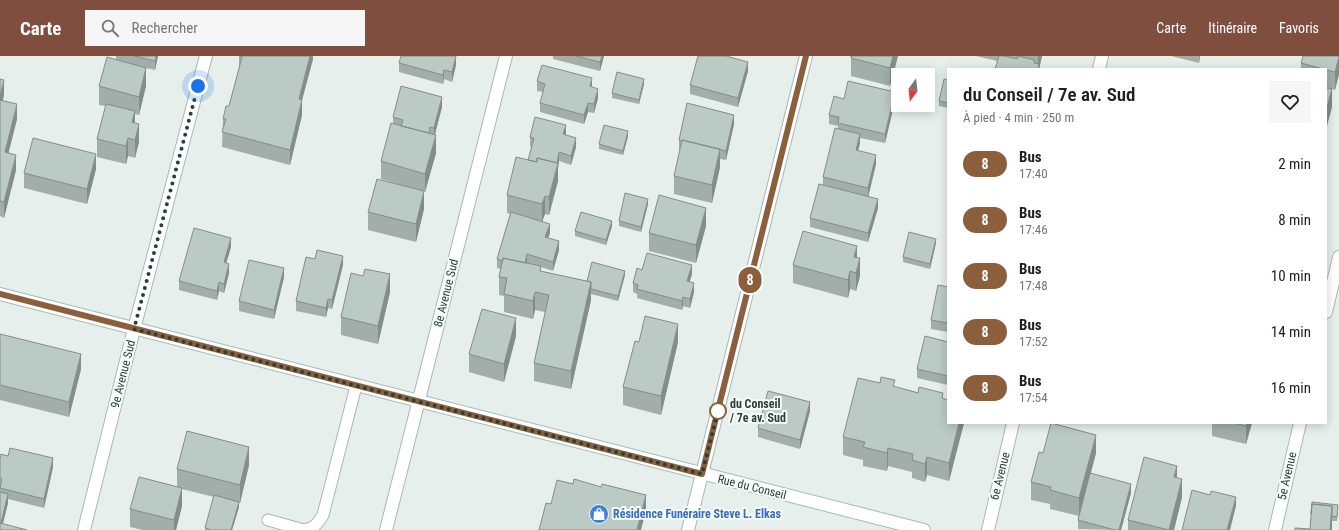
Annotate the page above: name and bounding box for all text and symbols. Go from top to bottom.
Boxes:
search box [85,10,365,46]
text: Carte [20,17,61,40]
icon: search [99,17,121,39]
text: Rechercher [131,19,198,37]
text: Carte [1156,20,1186,36]
text: Itinéraire [1208,20,1257,36]
text: Favoris [1279,20,1319,36]
north arrow [891,68,935,112]
map controls [891,68,935,112]
your location [188,76,208,96]
button: heart [1269,81,1311,123]
text: du Conseil / 7e av. Sud [963,83,1136,106]
text: À pied · 4 min · 250 m [963,110,1074,125]
text: Bus [1019,148,1042,166]
text: 2 min [1278,155,1311,173]
text: 8 [981,156,989,172]
text: 17:40 [1019,166,1048,181]
text: Bus [1019,204,1042,222]
text: 8 min [1278,211,1311,229]
text: 8 [981,212,989,228]
text: 17:46 [1019,222,1048,237]
street label: 8e Avenue Sud [431,258,461,328]
text: Bus [1019,260,1042,278]
line badge: 8 [737,267,763,293]
text: 10 min [1271,267,1311,285]
text: 8 [981,268,989,284]
text: 8 [746,272,754,288]
text: 17:48 [1019,278,1048,293]
text: Bus [1019,316,1042,334]
text: 14 min [1271,323,1311,341]
text: 8 [981,324,989,340]
text: 17:52 [1019,334,1048,349]
street label: 9e Avenue Sud [108,339,138,409]
text: Bus [1019,372,1042,390]
text: 16 min [1271,379,1311,397]
text: 8 [981,380,989,396]
text: 17:54 [1019,390,1048,405]
place label: du Conseil / 7e av. Sud [730,397,786,425]
marker: du Conseil / 7e av. Sud [709,402,727,420]
street label: 6e Avenue [987,450,1013,501]
street label: 5e Avenue [1275,450,1299,501]
street label: Rue du Conseil [716,472,788,502]
shop icon: Résidence Funéraire Steve L. Elkas [588,503,610,525]
place label: Résidence Funéraire Steve L. Elkas [613,507,781,521]

